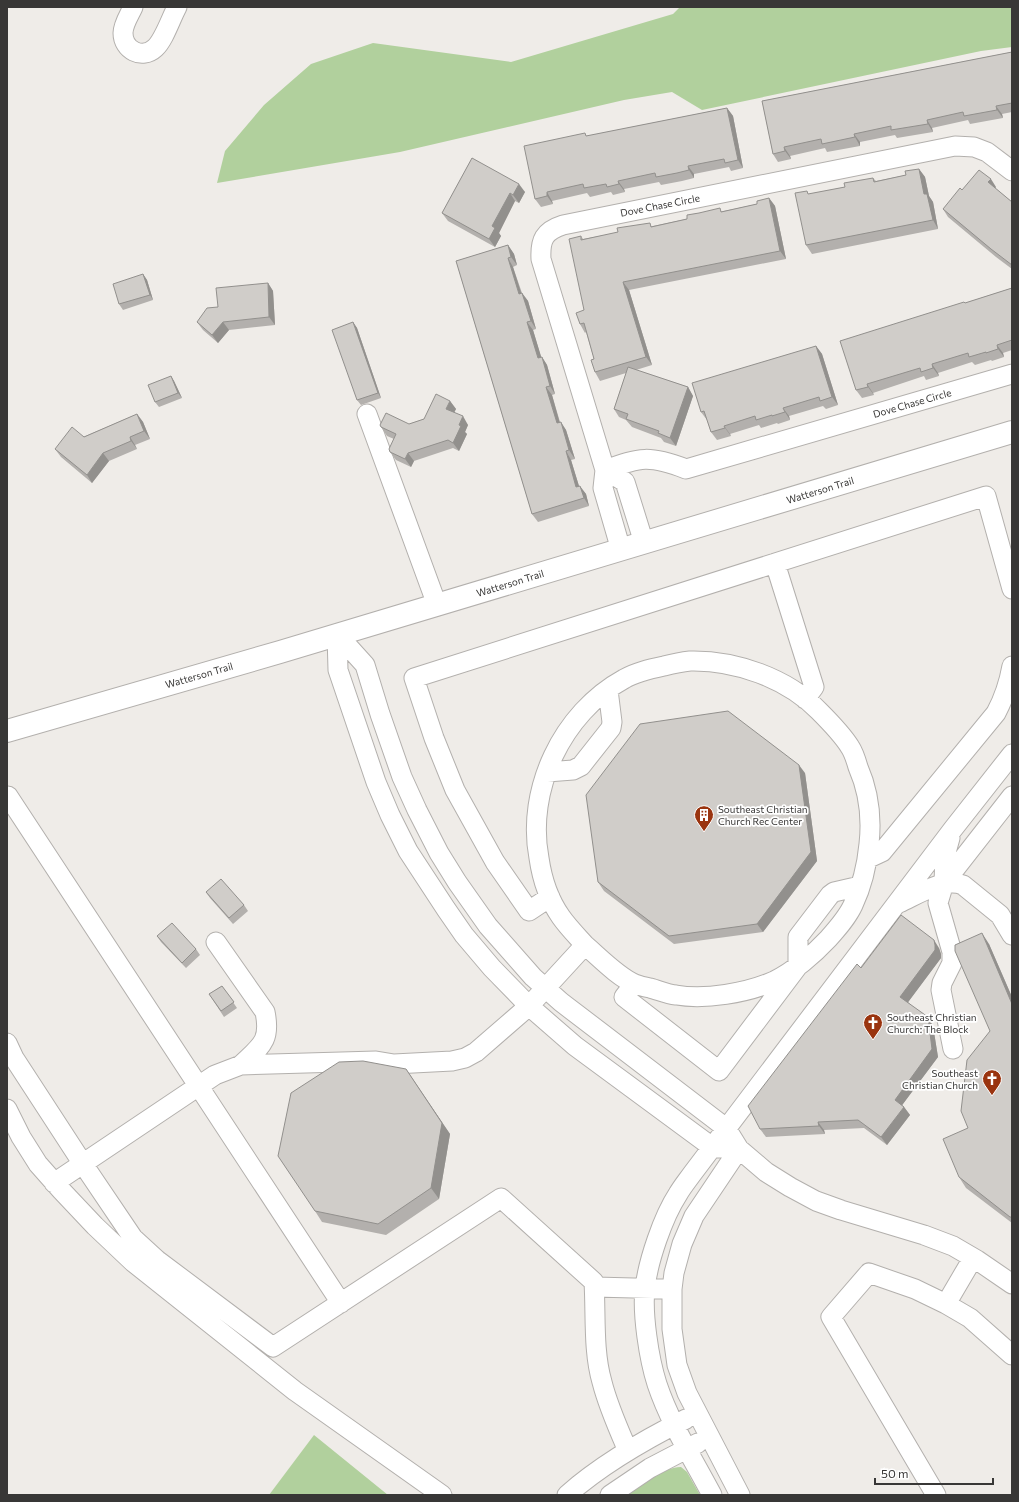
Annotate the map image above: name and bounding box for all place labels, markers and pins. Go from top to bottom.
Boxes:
place label: Southeast Christian Church Rec Center [718,803,808,827]
building icon: Southeast Christian Church Rec Center [693,804,715,832]
place label: Southeast Christian Church: The Block [887,1011,977,1035]
church icon: Southeast Christian Church: The Block [862,1012,884,1040]
place label: Southeast Christian Church [902,1067,978,1091]
church icon: Southeast Christian Church [981,1068,1003,1096]

